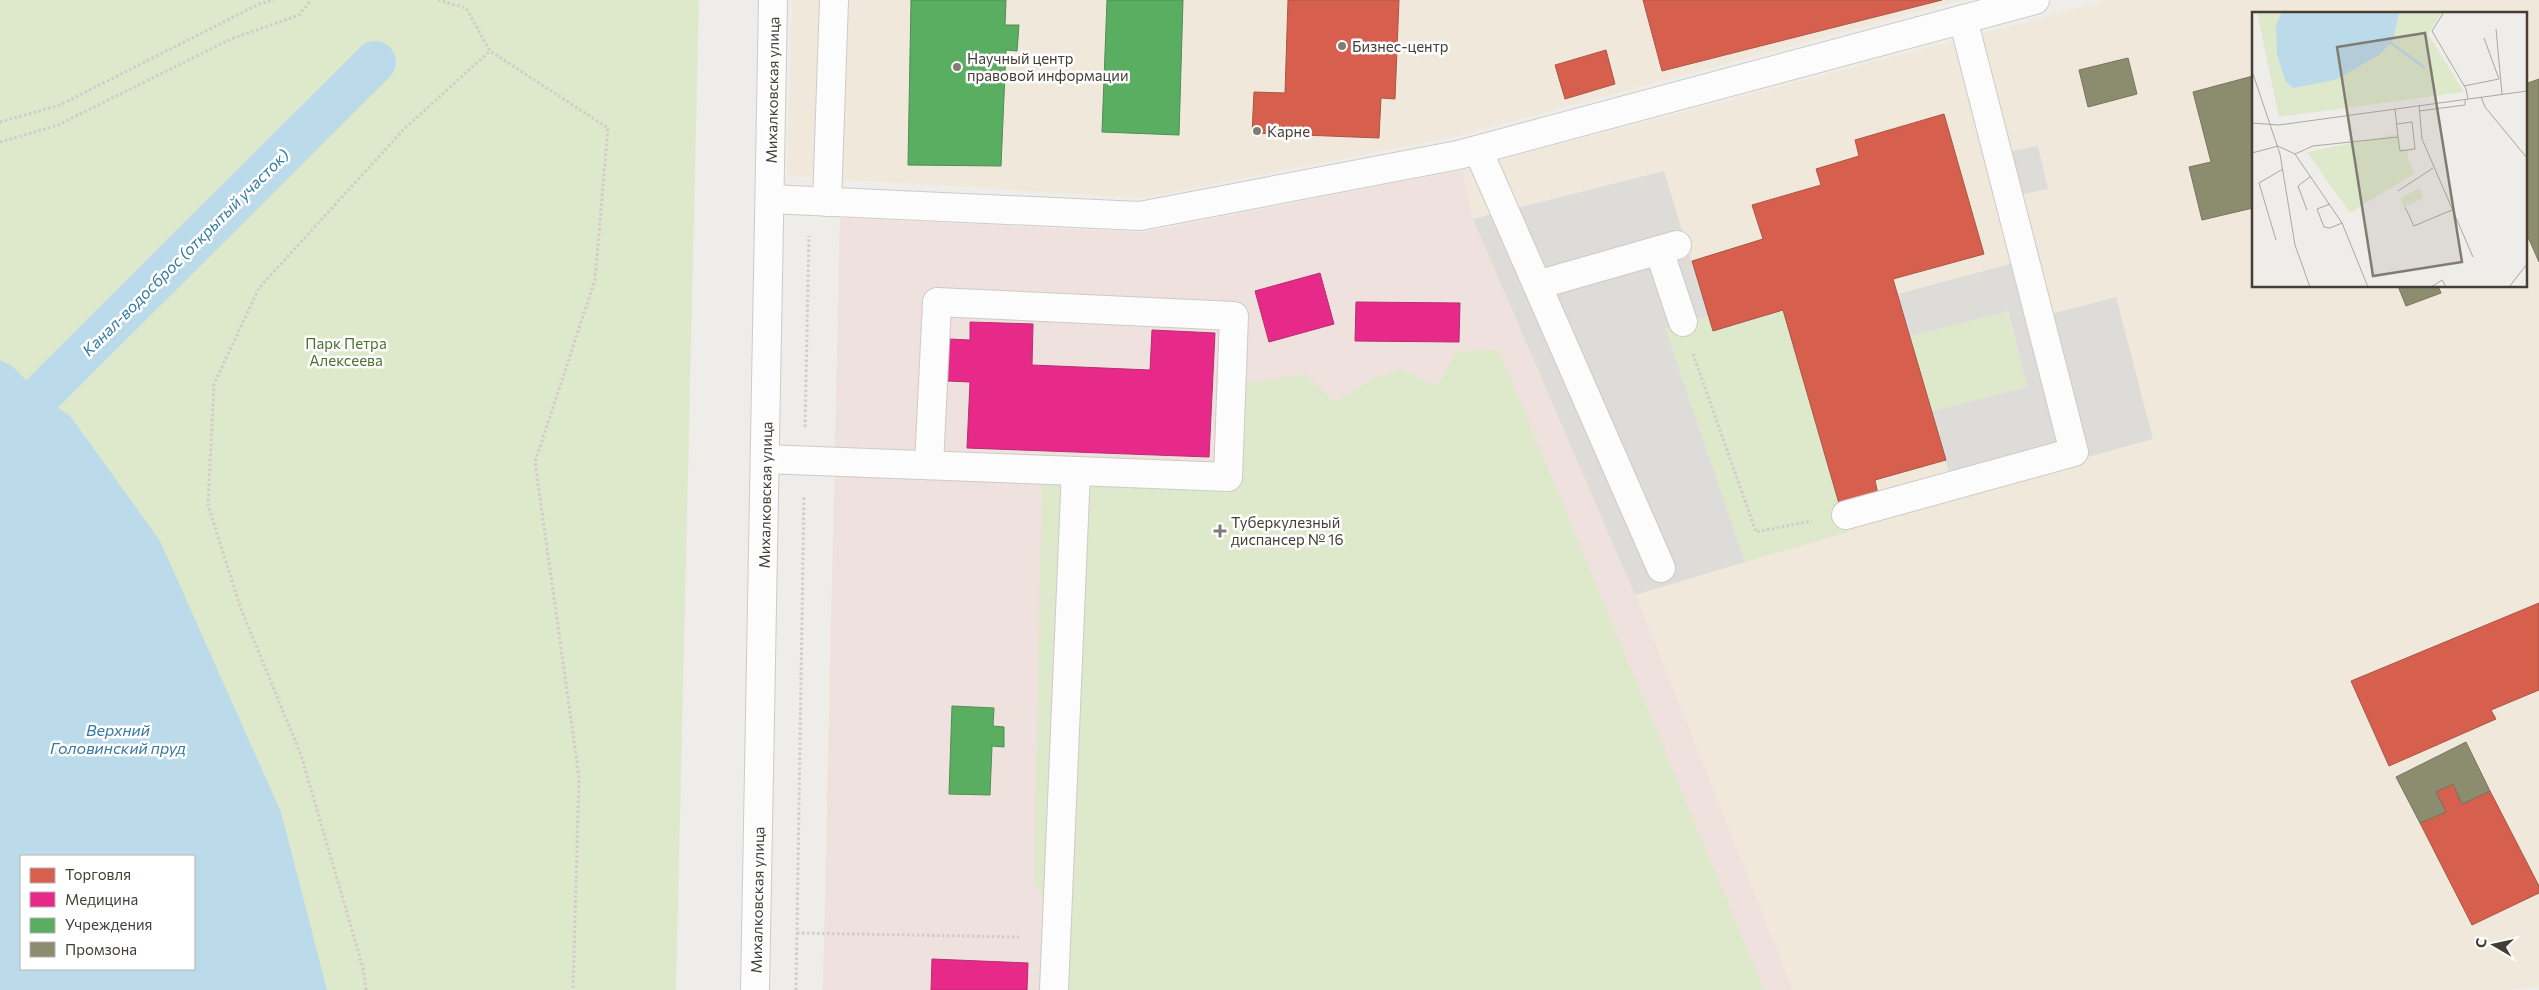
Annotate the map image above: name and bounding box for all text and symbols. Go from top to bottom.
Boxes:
inset map [2252,12,2526,288]
street label: Михалковская улица [762,16,782,164]
place label: Бизнес-центр [1352,37,1448,55]
marker: Бизнес-центр [1336,40,1348,52]
place label: Научный центр правовой информации [967,49,1129,84]
marker: Научный центр правовой информации [951,61,963,73]
place label: Карне [1267,122,1310,140]
marker: Карне [1251,125,1263,137]
water label: Канал-водосброс (открытый участок) [78,145,292,359]
park label: Парк Петра Алексеева [305,334,387,369]
street label: Михалковская улица [755,421,775,569]
place label: Туберкулезный диспансер № 16 [1231,513,1344,548]
marker: Туберкулезный диспансер № 16 [1213,524,1227,538]
water label: Верхний Головинский пруд [50,720,186,757]
street label: Михалковская улица [747,826,767,974]
legend [20,855,195,970]
text: Торговля [65,865,131,883]
text: Медицина [65,890,138,908]
text: Учреждения [65,915,152,933]
north arrow [2469,920,2519,970]
text: С [2472,937,2490,949]
text: Промзона [65,940,137,958]

